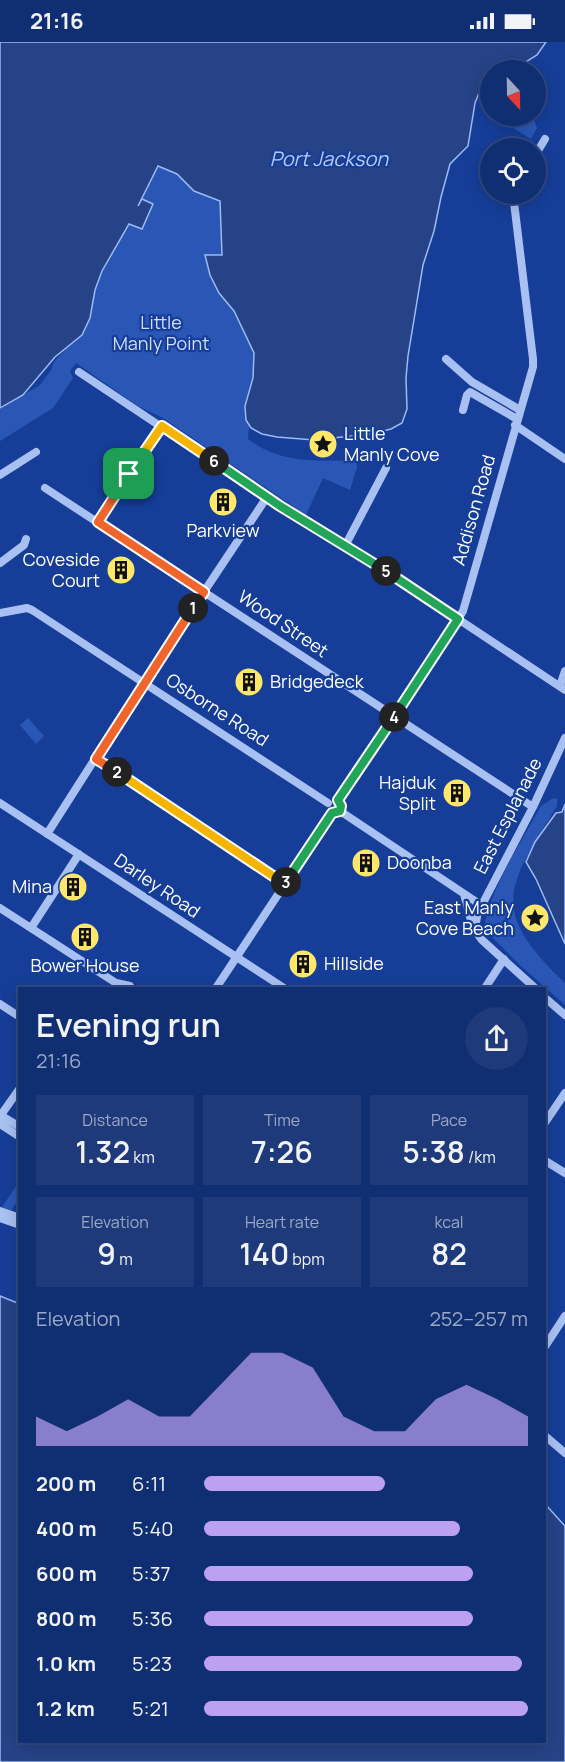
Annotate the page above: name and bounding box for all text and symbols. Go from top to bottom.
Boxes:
text: 21:16 [30,6,84,36]
north arrow [480,60,546,126]
map controls [480,60,546,204]
button: locate [480,138,546,204]
water label: Port Jackson [270,145,389,172]
park label: Little Manly Point [113,310,209,355]
place label: Little Manly Cove [344,421,440,466]
place icon: Little Manly Cove [307,428,339,460]
pin: 6 [199,446,229,476]
pin [103,448,154,499]
text: 6 [209,450,219,472]
street label: Addison Road [446,452,500,568]
icon: arrive [112,457,145,490]
building icon: Parkview [207,486,239,518]
place label: Parkview [186,518,260,542]
place label: Coveside Court [23,547,100,592]
building icon: Coveside Court [105,554,137,586]
pin: 5 [371,556,401,586]
text: 5 [381,560,391,582]
street label: Wood Street [234,584,333,662]
pin: 1 [178,593,208,623]
text: 1 [189,597,197,619]
building icon: Bridgedeck [233,666,265,698]
street label: Osborne Road [162,667,273,751]
place label: Bridgedeck [270,669,365,693]
pin: 4 [379,702,409,732]
text: 4 [389,706,399,728]
street label: East Esplanade [468,754,547,878]
pin: 2 [102,757,132,787]
text: 2 [112,761,122,783]
place label: Hajduk Split [379,770,437,815]
building icon: Hajduk Split [441,777,473,809]
building icon: Doonba [350,847,382,879]
street label: Darley Road [110,848,205,923]
place label: Doonba [387,850,452,874]
pin: 3 [271,867,301,897]
building icon: Mina [57,871,89,903]
text: 3 [281,871,291,893]
place label: Mina [12,874,52,898]
place label: East Manly Cove Beach [416,895,514,940]
place icon: East Manly Cove Beach [519,902,551,934]
building icon: Bower House [69,921,101,953]
building icon: Hillside [287,948,319,980]
place label: Hillside [324,951,384,975]
place label: Bower House [30,953,140,977]
text: Evening run [36,1002,221,1047]
button: share [465,1007,528,1070]
text: 21:16 [36,1047,81,1074]
text: Distance [82,1109,148,1131]
text: Time [264,1109,300,1131]
text: Pace [431,1109,467,1131]
text: 1.32 [75,1131,130,1172]
text: 7:26 [251,1131,313,1172]
text: 5:38 [402,1131,465,1172]
text: km [130,1146,155,1168]
text: /km [465,1146,496,1168]
text: Elevation [81,1211,149,1233]
text: Heart rate [245,1211,319,1233]
text: kcal [434,1211,464,1233]
text: 9 [97,1233,116,1274]
text: 140 [239,1233,289,1274]
text: 82 [431,1233,467,1274]
text: m [116,1248,133,1270]
text: bpm [289,1248,325,1270]
text: Elevation [36,1305,120,1332]
text: 252–257 m [429,1305,528,1332]
text: 200 m [36,1470,96,1497]
text: 6:11 [132,1470,166,1497]
text: 400 m [36,1515,96,1542]
text: 5:40 [132,1515,174,1542]
text: 600 m [36,1560,97,1587]
text: 5:37 [132,1560,171,1587]
text: 800 m [36,1605,97,1632]
text: 5:36 [132,1605,173,1632]
text: 1.0 km [36,1650,96,1677]
text: 5:23 [132,1650,172,1677]
text: 1.2 km [36,1695,95,1722]
text: 5:21 [132,1695,169,1722]

